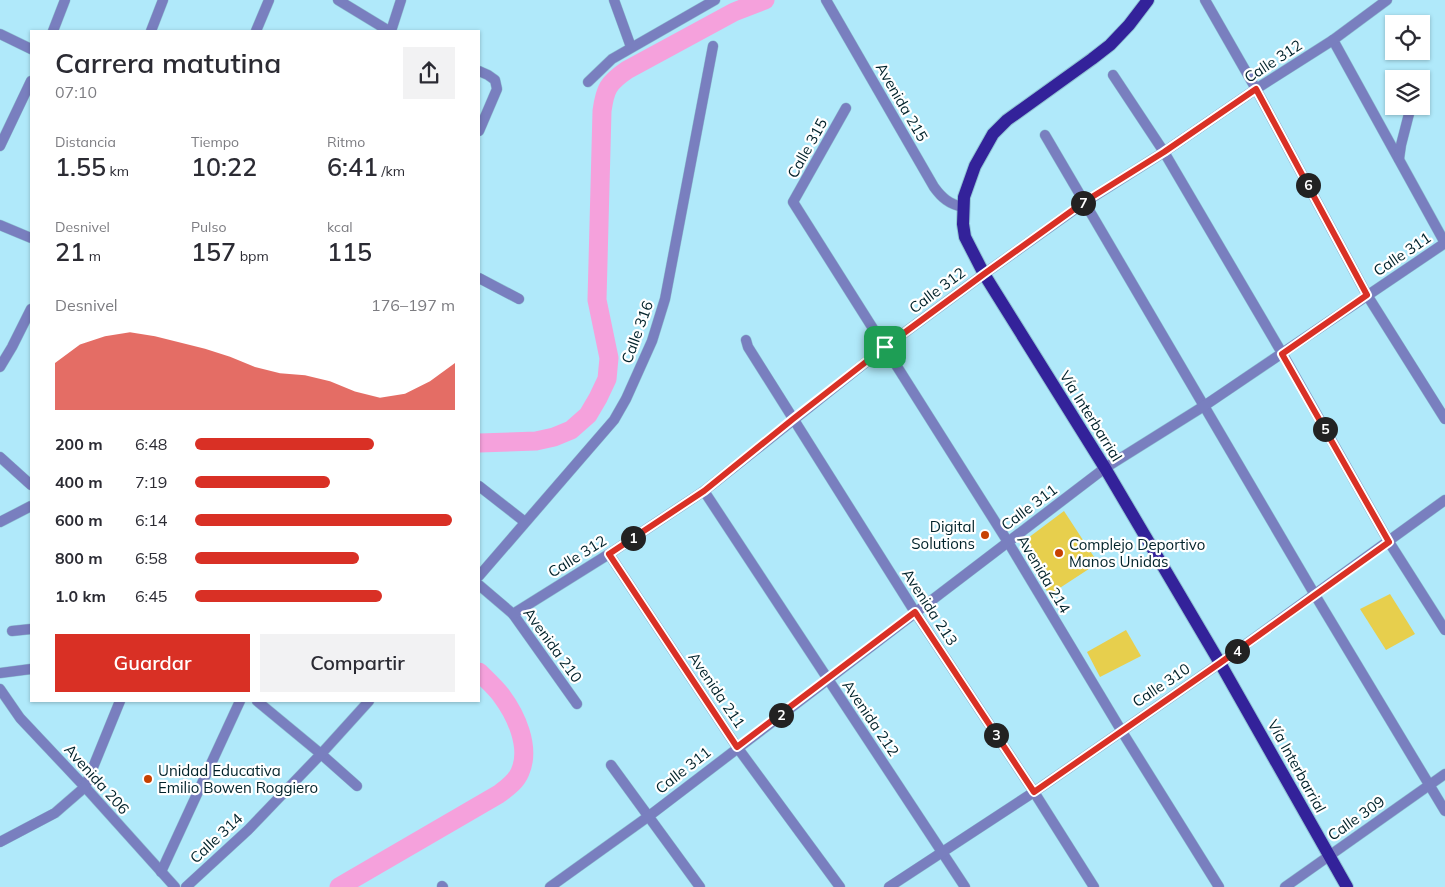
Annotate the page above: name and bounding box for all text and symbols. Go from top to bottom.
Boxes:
map controls [1385,15,1430,115]
button: locate [1385,15,1430,60]
street label: Calle 312 [1240,35,1306,87]
text: Carrera matutina [55,45,281,80]
button: share [403,47,455,99]
street label: Avenida 215 [872,59,932,145]
button: layers [1385,70,1430,115]
text: 07:10 [55,82,97,102]
street label: Calle 315 [783,115,831,181]
text: Distancia [55,133,116,151]
text: Tiempo [191,133,239,151]
text: Ritmo [327,133,365,151]
text: 1.55 [55,151,106,182]
text: 10:22 [191,151,257,182]
text: 6:41 [327,151,378,182]
text: km [106,162,129,180]
text: /km [378,162,405,180]
pin: 6 [1296,172,1320,198]
text: 6 [1304,176,1313,194]
pin: 7 [1070,190,1096,216]
text: 7 [1079,194,1088,212]
text: Desnivel [55,218,110,236]
text: Pulso [191,218,226,236]
text: kcal [327,218,353,236]
street label: Calle 311 [1370,228,1434,280]
text: 21 [55,236,85,267]
text: 157 [191,236,236,267]
text: 115 [327,236,372,267]
text: m [85,247,101,265]
text: bpm [236,247,269,265]
street label: Calle 312 [905,263,969,317]
text: Desnivel [55,295,118,315]
text: 176–197 m [371,295,455,315]
street label: Calle 316 [617,298,657,366]
pin [864,326,906,368]
icon: arrive [871,333,899,361]
street label: Vía Interbarrial [1056,367,1126,465]
pin: 5 [1312,416,1338,442]
text: 5 [1321,420,1330,438]
text: 200 m [55,434,103,454]
text: 6:48 [135,434,167,454]
text: 400 m [55,472,103,492]
text: 7:19 [135,472,167,492]
street label: Calle 311 [997,480,1061,534]
text: 600 m [55,510,103,530]
text: 6:14 [135,510,167,530]
place label: Digital Solutions [911,517,975,553]
pin: 1 [620,526,646,550]
text: 1 [629,529,638,547]
marker: Digital Solutions [979,529,991,541]
street label: Calle 312 [544,531,610,581]
street label: Avenida 214 [1013,531,1075,617]
place label: Complejo Deportivo Manos Unidas [1069,535,1205,571]
marker: Complejo Deportivo Manos Unidas [1053,547,1065,559]
text: 800 m [55,548,103,568]
text: 6:58 [135,548,167,568]
street label: Avenida 213 [898,565,962,649]
text: 1.0 km [55,586,106,606]
text: 6:45 [135,586,167,606]
street label: Avenida 210 [519,604,587,686]
button: Guardar [55,634,250,692]
button: Compartir [260,634,455,692]
pin: 4 [1224,638,1250,664]
text: 4 [1233,642,1242,660]
street label: Avenida 211 [685,648,749,732]
street label: Calle 310 [1129,659,1193,711]
street label: Avenida 212 [839,676,903,760]
pin: 2 [768,702,794,728]
text: 2 [777,706,786,724]
street label: Vía Interbarrial [1264,716,1330,816]
pin: 3 [984,722,1008,748]
text: 3 [992,726,1001,744]
street label: Avenida 206 [61,740,133,818]
street label: Calle 311 [651,742,715,798]
place label: Unidad Educativa Emilio Bowen Roggiero [158,761,318,797]
marker: Unidad Educativa Emilio Bowen Roggiero [142,773,154,785]
street label: Calle 309 [1324,792,1388,844]
street label: Calle 314 [186,809,246,867]

